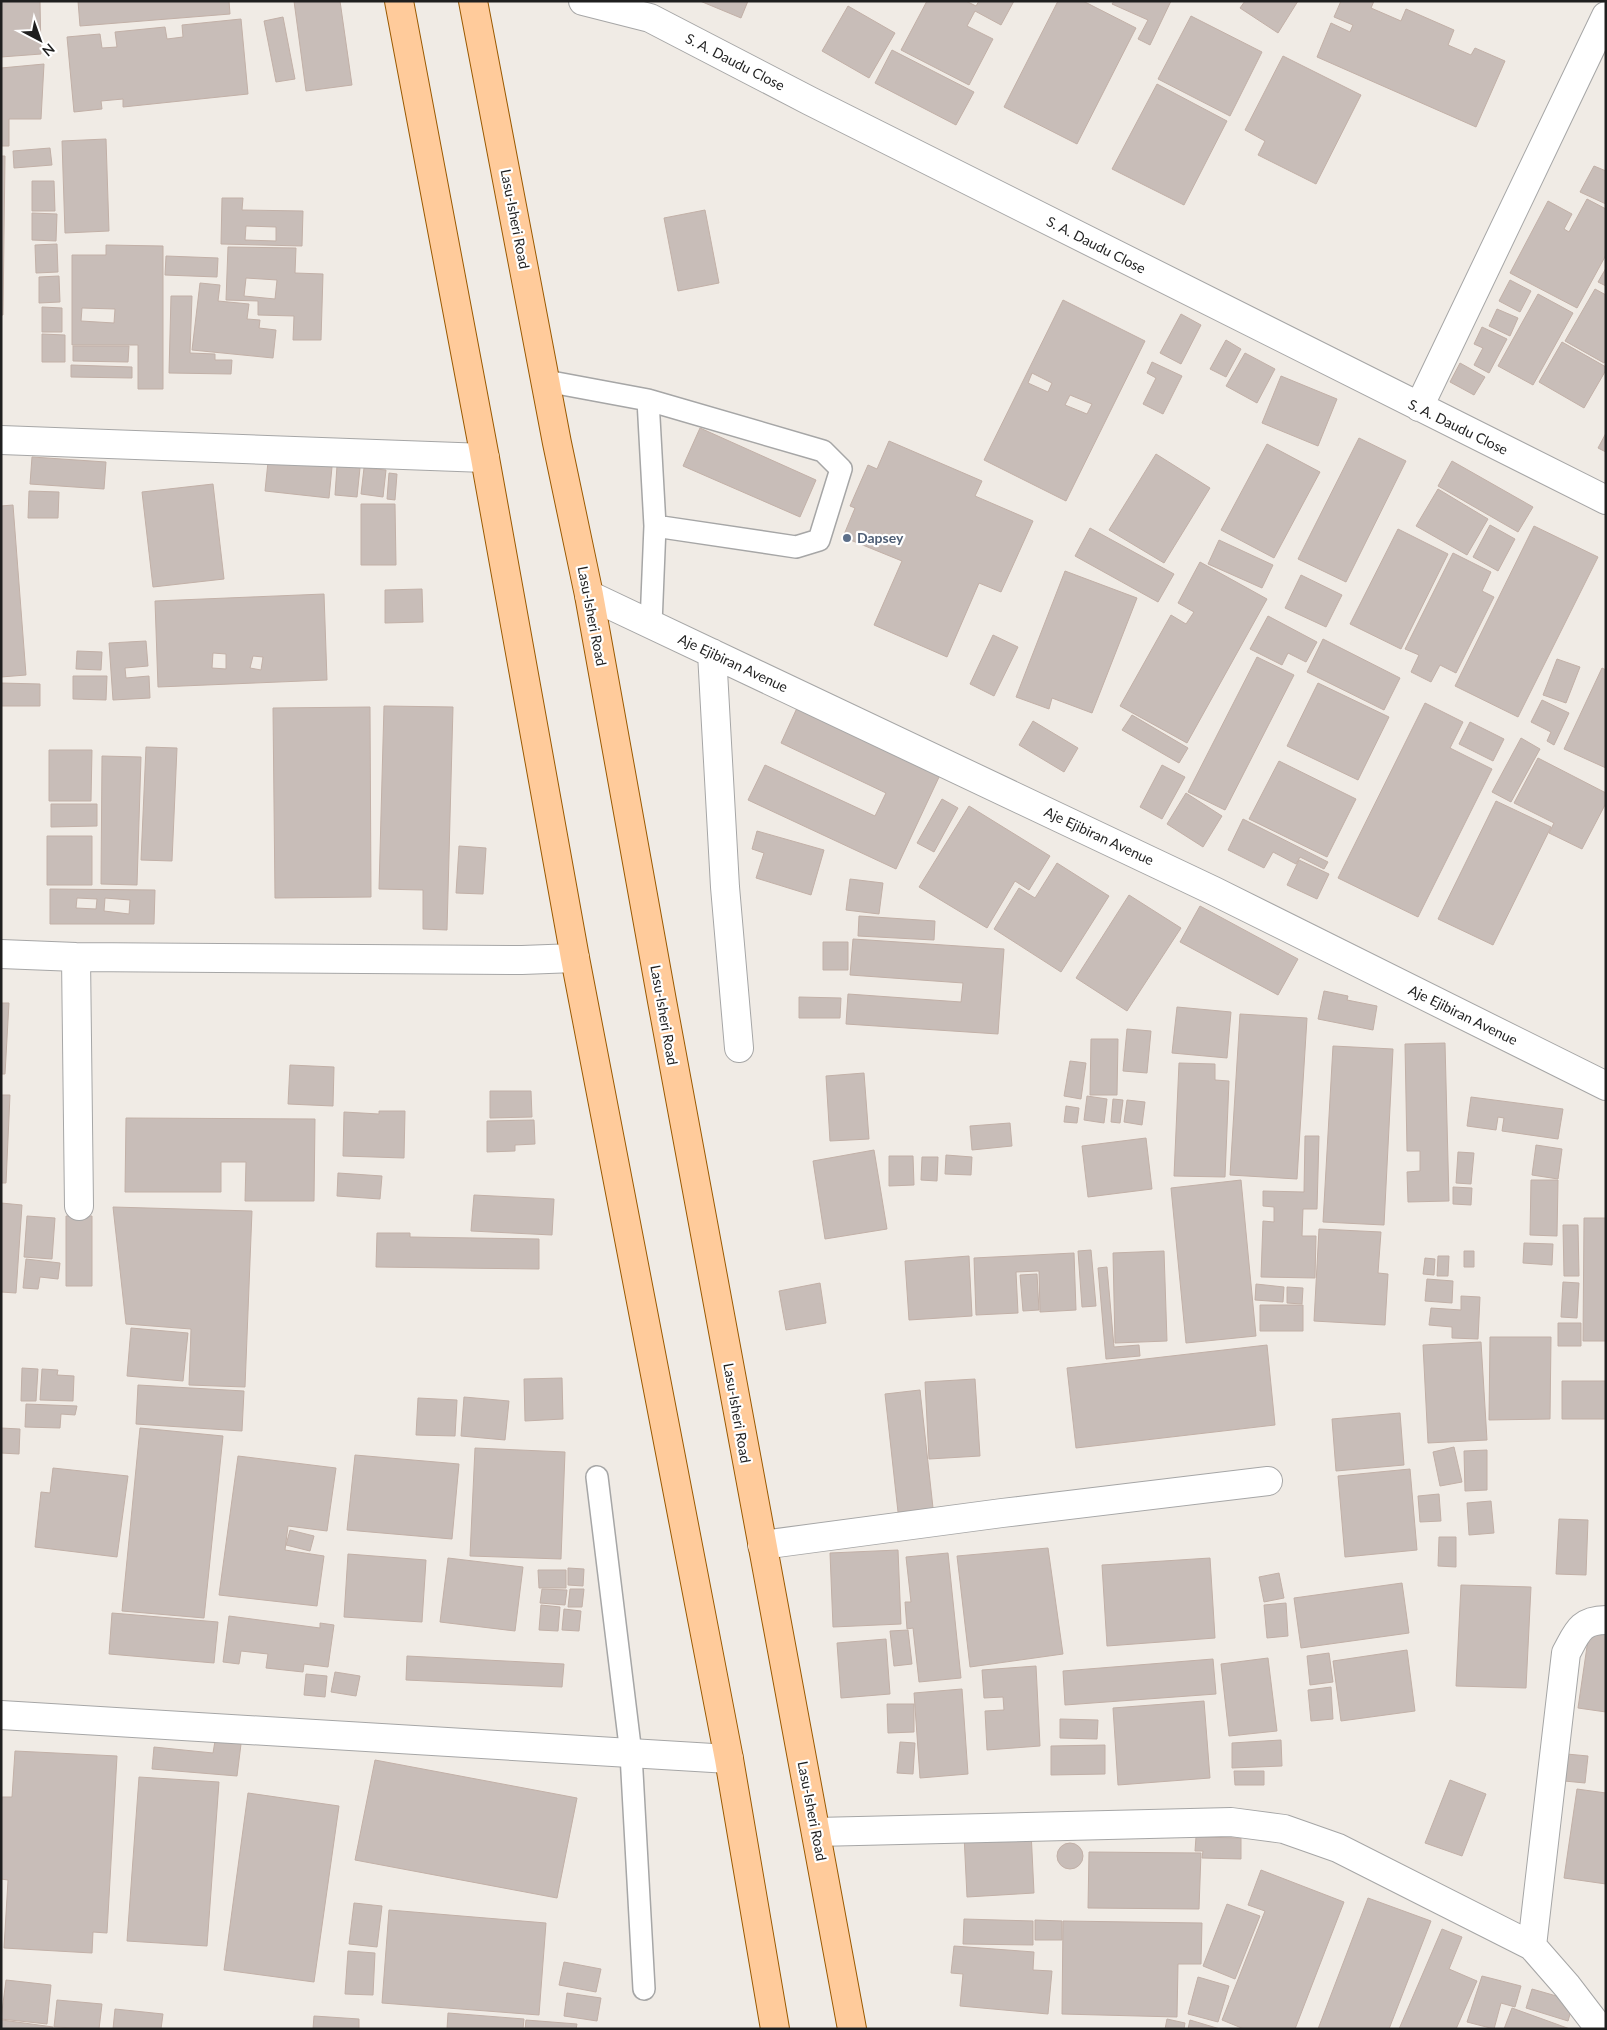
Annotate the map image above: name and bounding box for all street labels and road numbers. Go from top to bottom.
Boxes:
street label: S. A. Daudu Close [683,29,788,94]
street label: Lasu-Isheri Road [497,168,533,270]
street label: S. A. Daudu Close [1044,212,1149,277]
street label: S. A. Daudu Close [1406,395,1511,458]
street label: Lasu-Isheri Road [574,565,610,667]
street label: Aje Ejibiran Avenue [676,630,791,695]
street label: Aje Ejibiran Avenue [1042,803,1157,868]
street label: Lasu-Isheri Road [647,964,682,1066]
street label: Aje Ejibiran Avenue [1406,981,1520,1048]
street label: Lasu-Isheri Road [720,1362,755,1464]
street label: Lasu-Isheri Road [794,1760,830,1862]

